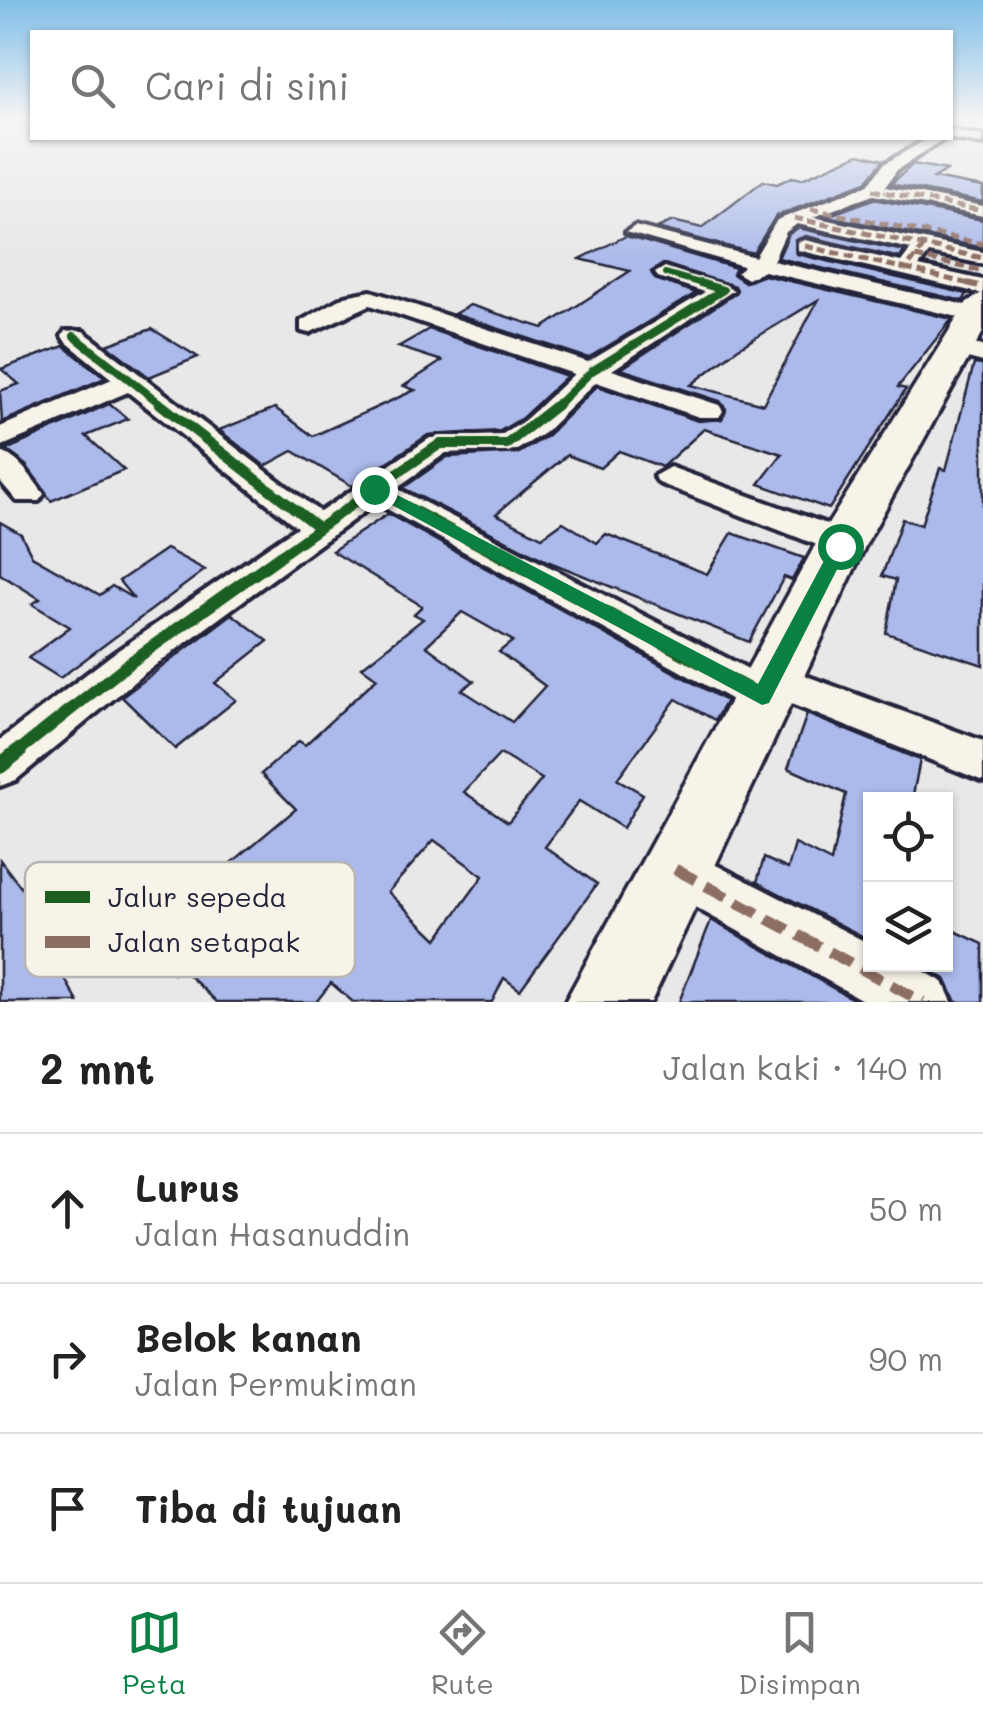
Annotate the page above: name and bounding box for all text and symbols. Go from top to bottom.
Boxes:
search box [30,30,953,140]
icon: search [65,58,120,113]
text: Cari di sini [145,60,349,110]
route end [352,467,398,513]
route start [818,524,864,570]
map controls [863,792,953,972]
button: locate [863,792,953,882]
legend [25,862,355,977]
text: Jalur sepeda [108,878,287,914]
button: layers [863,882,953,972]
text: Jalan setapak [108,923,300,959]
text: 2 mnt [40,1040,155,1095]
text: Jalan kaki · 140 m [663,1046,943,1088]
text: Lurus [135,1162,240,1212]
icon: ahead [40,1181,95,1236]
text: 50 m [869,1187,943,1229]
text: Jalan Hasanuddin [135,1212,410,1254]
text: Belok kanan [135,1312,362,1362]
icon: right [40,1331,95,1386]
text: 90 m [869,1337,943,1379]
text: Jalan Permukiman [135,1362,417,1404]
icon: arrive [40,1481,95,1536]
text: Tiba di tujuan [135,1483,402,1533]
tab: Peta [122,1605,186,1701]
tab: Rute [431,1605,494,1701]
tab: Disimpan [738,1605,861,1701]

